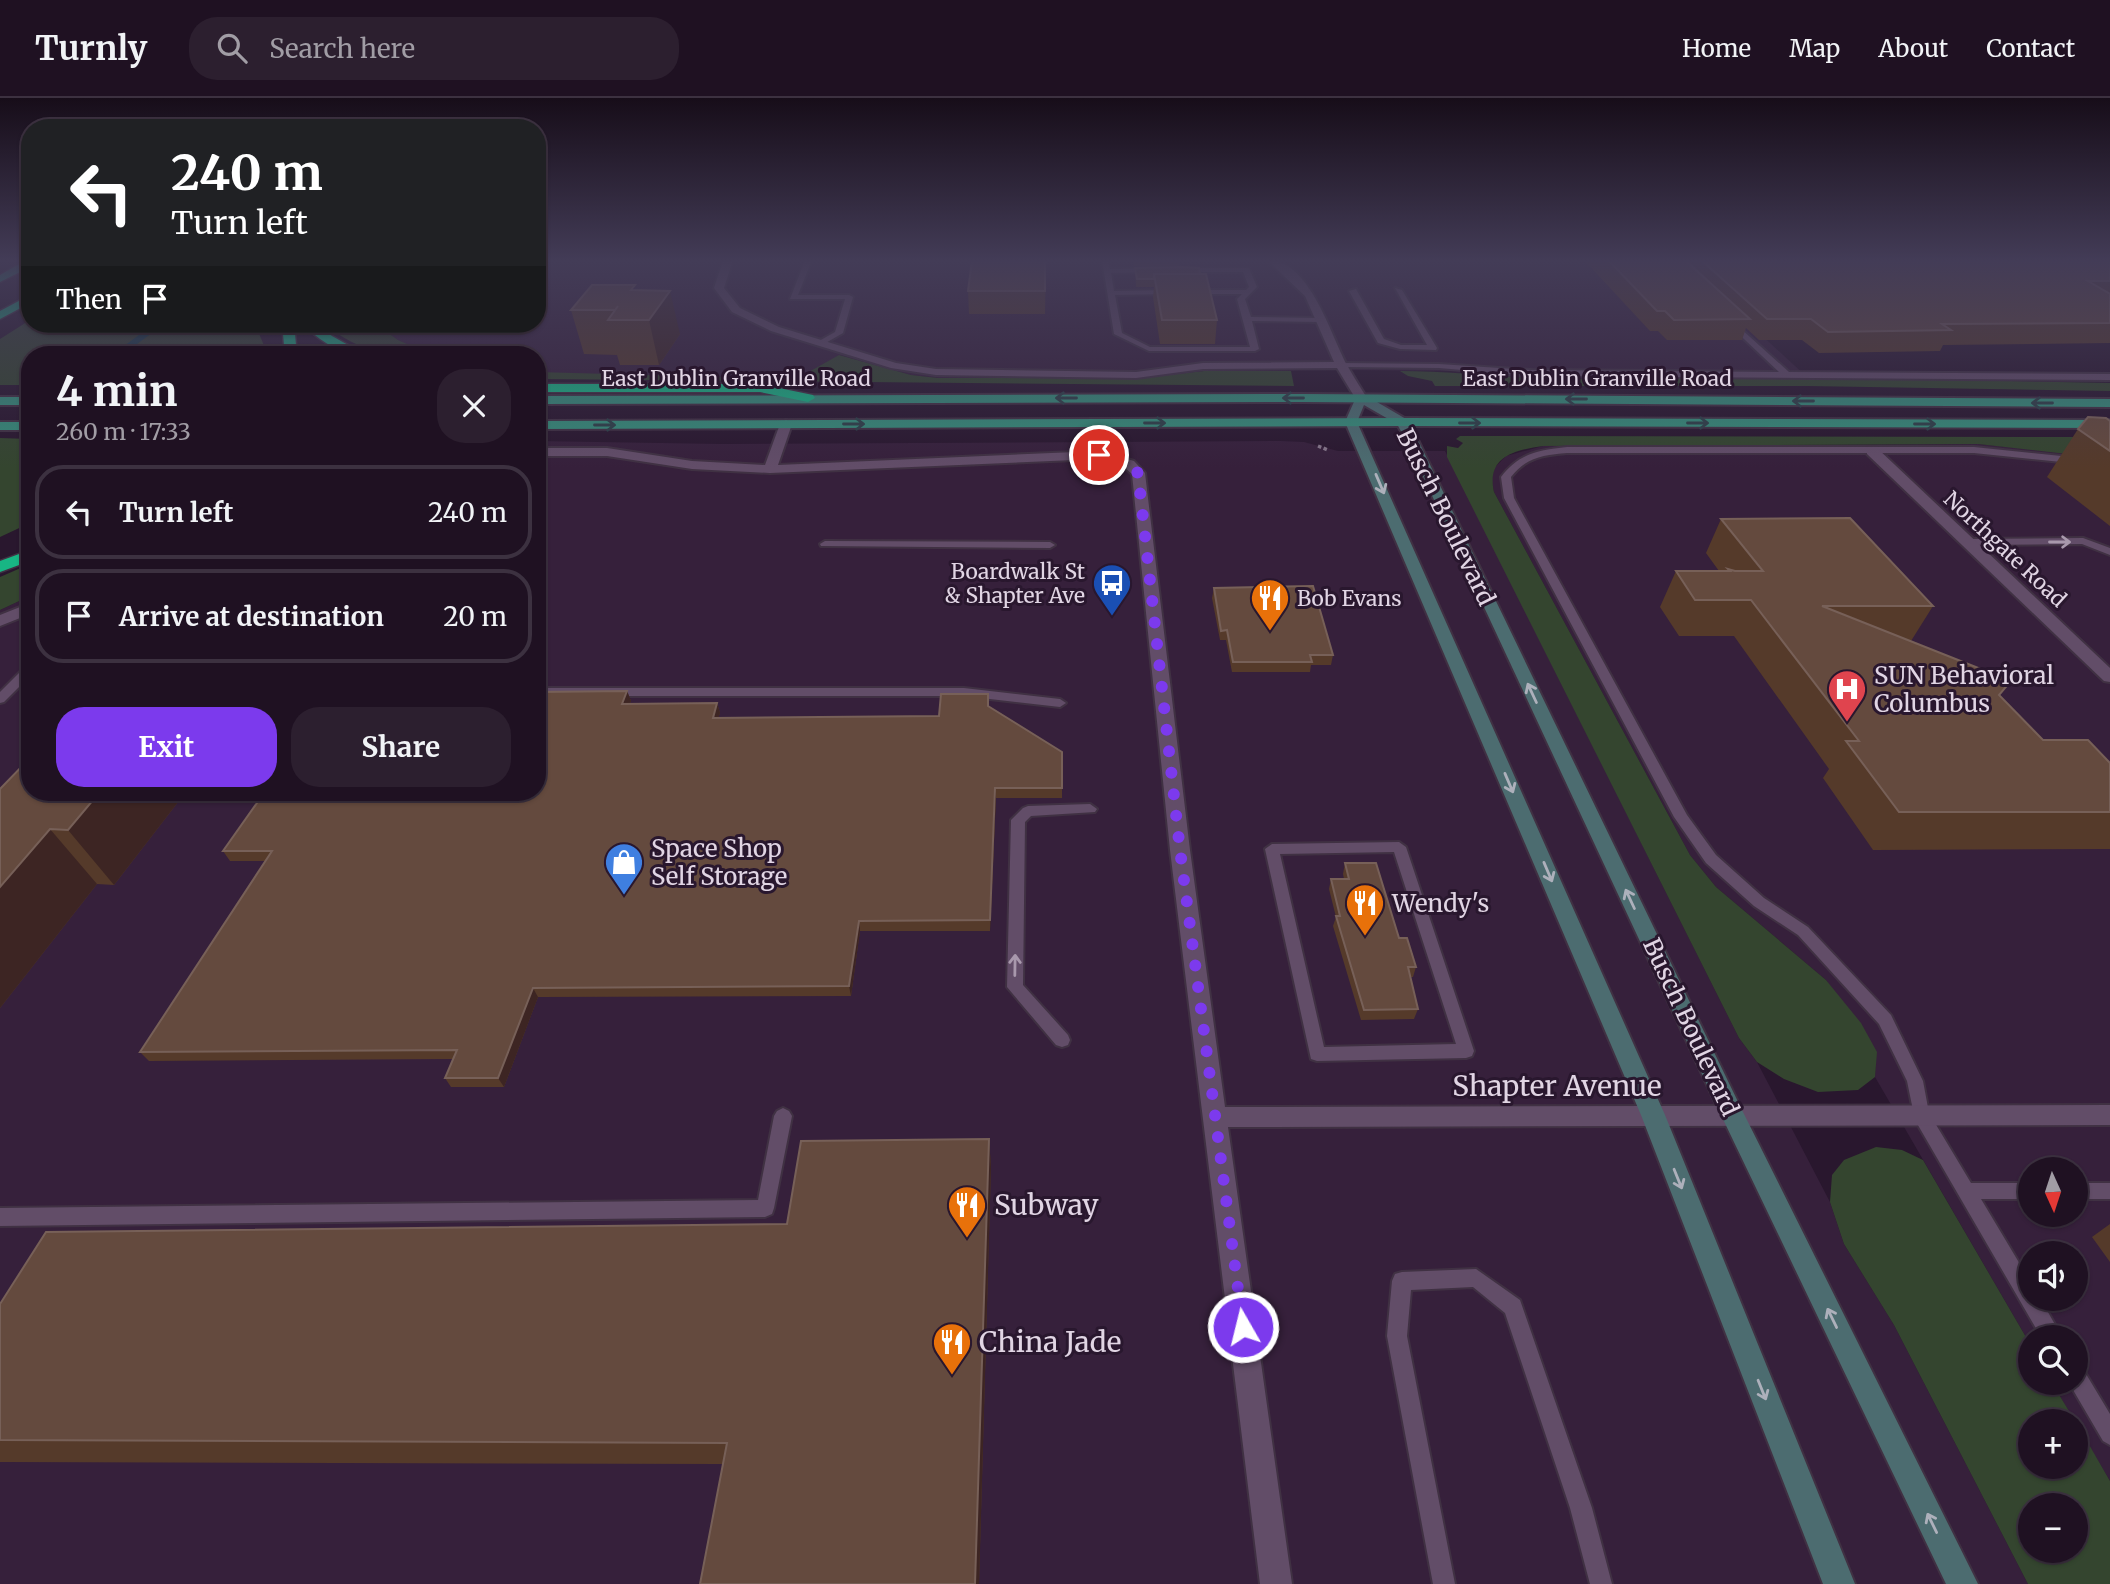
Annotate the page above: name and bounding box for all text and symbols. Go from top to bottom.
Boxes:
search box [189,17,679,80]
text: Turnly [35,28,147,69]
icon: search [213,29,251,67]
text: Search here [269,32,415,65]
text: Home [1682,33,1751,64]
text: Map [1789,33,1840,64]
text: About [1878,33,1948,64]
text: Contact [1986,33,2075,64]
text: 240 m [171,142,323,203]
icon: left [56,147,147,238]
text: Turn left [171,203,308,243]
icon: arrive [136,280,174,318]
text: Then [56,283,122,316]
text: 4 min [56,365,178,417]
street label: East Dublin Granville Road [601,365,871,392]
street label: East Dublin Granville Road [1462,365,1732,392]
button: close [437,369,511,443]
one-way arrow [1054,391,1077,405]
one-way arrow [1282,391,1305,405]
one-way arrow [1564,392,1587,406]
one-way arrow [1792,394,1815,408]
one-way arrow [2031,396,2054,410]
one-way arrow [1144,416,1167,430]
one-way arrow [1458,416,1481,430]
one-way arrow [1686,416,1709,430]
text: 260 m · 17:33 [56,417,191,446]
one-way arrow [843,417,866,431]
one-way arrow [1913,417,1936,431]
one-way arrow [594,418,617,432]
street label: Busch Boulevard [1390,424,1502,610]
pin [1069,425,1129,485]
icon: arrive [1080,436,1118,474]
one-way arrow [1374,473,1387,494]
street label: Northgate Road [1938,485,2072,613]
icon: left [60,493,98,531]
text: Turn left [119,496,233,529]
text: 240 m [428,496,507,529]
one-way arrow [2049,535,2072,548]
place label: Boardwalk St & Shapter Ave [945,558,1085,609]
bus stop icon: Boardwalk St & Shapter Ave [1091,562,1133,617]
restaurant icon: Bob Evans [1249,577,1291,632]
place label: Bob Evans [1297,585,1402,612]
icon: arrive [60,597,98,635]
text: Arrive at destination [119,600,384,633]
text: 20 m [443,600,507,633]
place label: SUN Behavioral Columbus [1874,660,2054,719]
hospital icon: SUN Behavioral Columbus [1826,668,1868,723]
one-way arrow [1525,683,1538,704]
button: Exit [56,707,277,787]
button: Share [291,707,511,787]
one-way arrow [1503,771,1516,793]
place label: Space Shop Self Storage [651,833,787,892]
shop icon: Space Shop Self Storage [603,841,645,896]
one-way arrow [1542,861,1555,882]
restaurant icon: Wendy's [1344,882,1386,937]
place label: Wendy's [1391,888,1489,919]
one-way arrow [1623,889,1636,910]
street label: Busch Boulevard [1636,933,1746,1121]
one-way arrow [1009,954,1022,977]
street label: Shapter Avenue [1452,1068,1662,1104]
north arrow [2018,1157,2088,1227]
map controls [2018,1157,2088,1563]
one-way arrow [1673,1167,1686,1189]
restaurant icon: Subway [946,1184,988,1239]
place label: Subway [994,1187,1099,1223]
button: sound [2018,1241,2088,1311]
position arrow [1206,1290,1280,1364]
one-way arrow [1825,1308,1839,1329]
restaurant icon: China Jade [931,1321,973,1376]
place label: China Jade [979,1324,1121,1360]
button: search [2018,1325,2088,1395]
one-way arrow [1757,1379,1770,1400]
button: + [2018,1409,2088,1479]
button: − [2018,1493,2088,1563]
one-way arrow [1925,1513,1938,1534]

